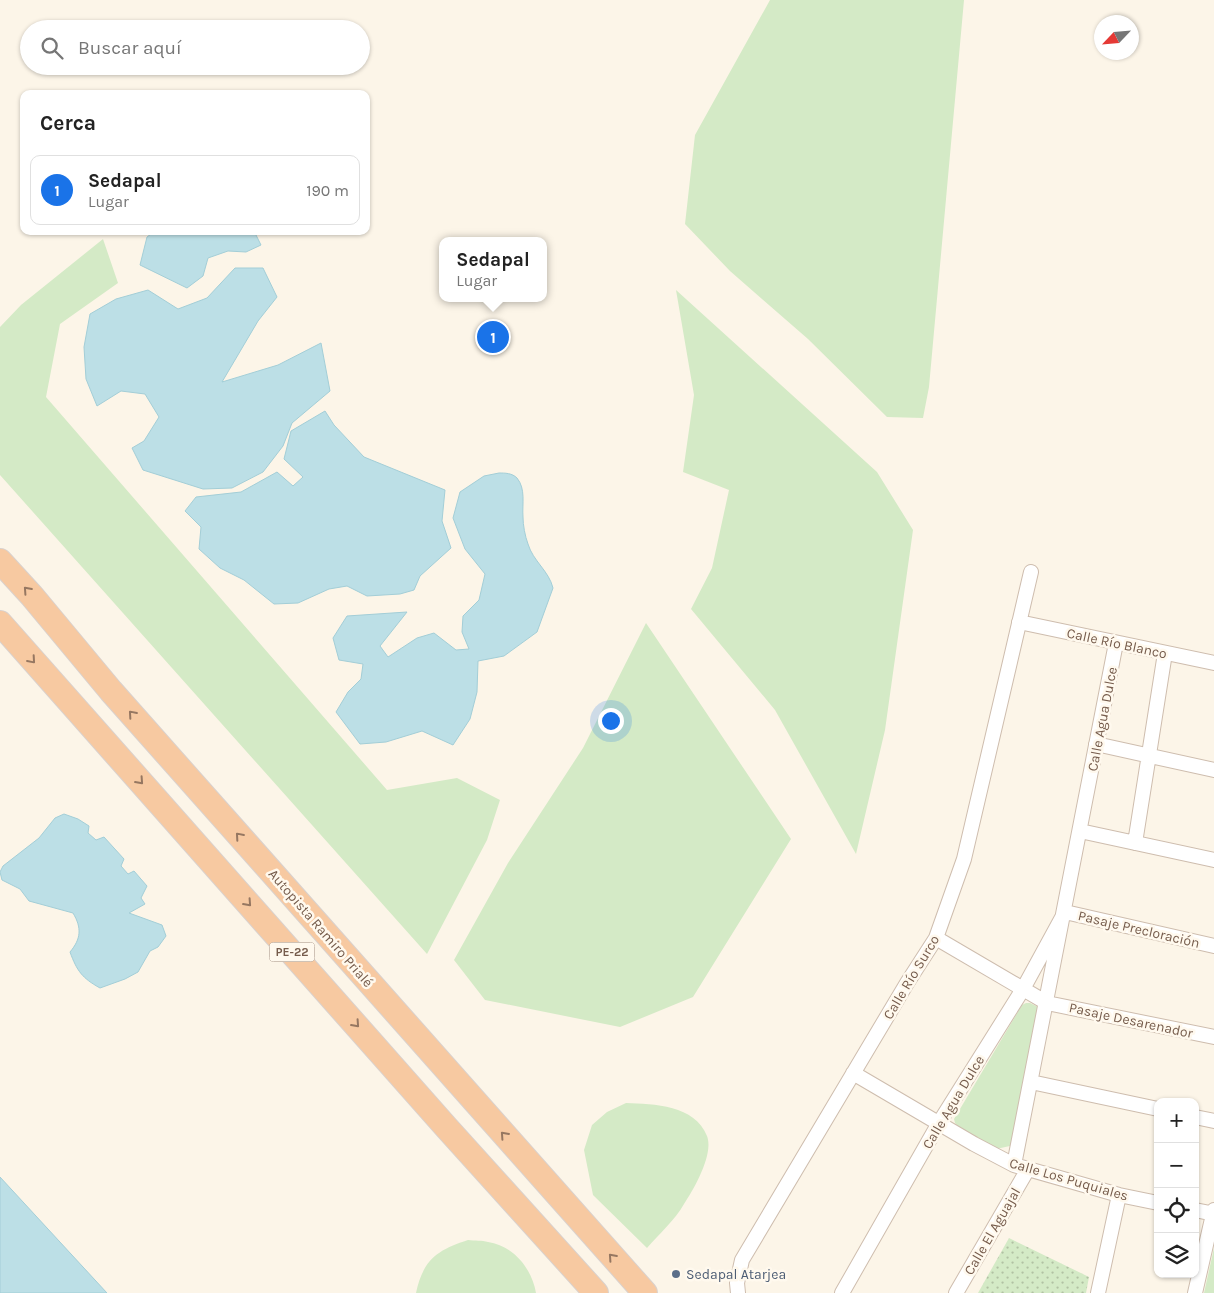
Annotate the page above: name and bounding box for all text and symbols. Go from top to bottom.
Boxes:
north arrow [1094,15,1139,60]
search box [20,20,370,75]
icon: search [38,34,66,62]
text: Buscar aquí [78,37,182,59]
text: Cerca [40,111,96,135]
text: Sedapal [88,170,161,192]
text: 1 [54,181,60,200]
text: 190 m [306,181,349,200]
text: Lugar [88,192,129,211]
popup [439,237,547,302]
text: Sedapal [456,249,530,271]
text: Lugar [456,271,497,290]
pin: 1 [477,318,509,356]
one-way arrow [24,587,33,596]
street label: Calle Río Blanco [1065,625,1169,662]
one-way arrow [26,654,35,663]
street label: Calle Agua Dulce [1084,665,1121,773]
your location [598,708,624,734]
one-way arrow [129,711,138,720]
one-way arrow [134,776,143,785]
one-way arrow [236,833,245,842]
street label: Autopista Ramiro Prialé [265,866,377,991]
one-way arrow [242,897,251,906]
street label: Pasaje Precloración [1076,907,1201,952]
street label: Calle Río Surco [880,932,943,1022]
road number: PE-22 [270,942,314,962]
street label: Pasaje Desarenador [1067,999,1195,1042]
one-way arrow [350,1019,359,1028]
street label: Calle Agua Dulce [919,1052,988,1152]
map controls [1154,1098,1199,1278]
button: + [1154,1098,1199,1143]
one-way arrow [501,1132,510,1141]
button: − [1154,1143,1199,1188]
street label: Calle Los Puquiales [1008,1154,1130,1205]
street label: Calle El Aguajal [961,1185,1024,1278]
button: locate [1154,1188,1199,1233]
button: layers [1154,1233,1199,1278]
one-way arrow [609,1253,618,1262]
place label: Sedapal Atarjea [686,1266,786,1283]
marker: Sedapal Atarjea [670,1268,682,1280]

